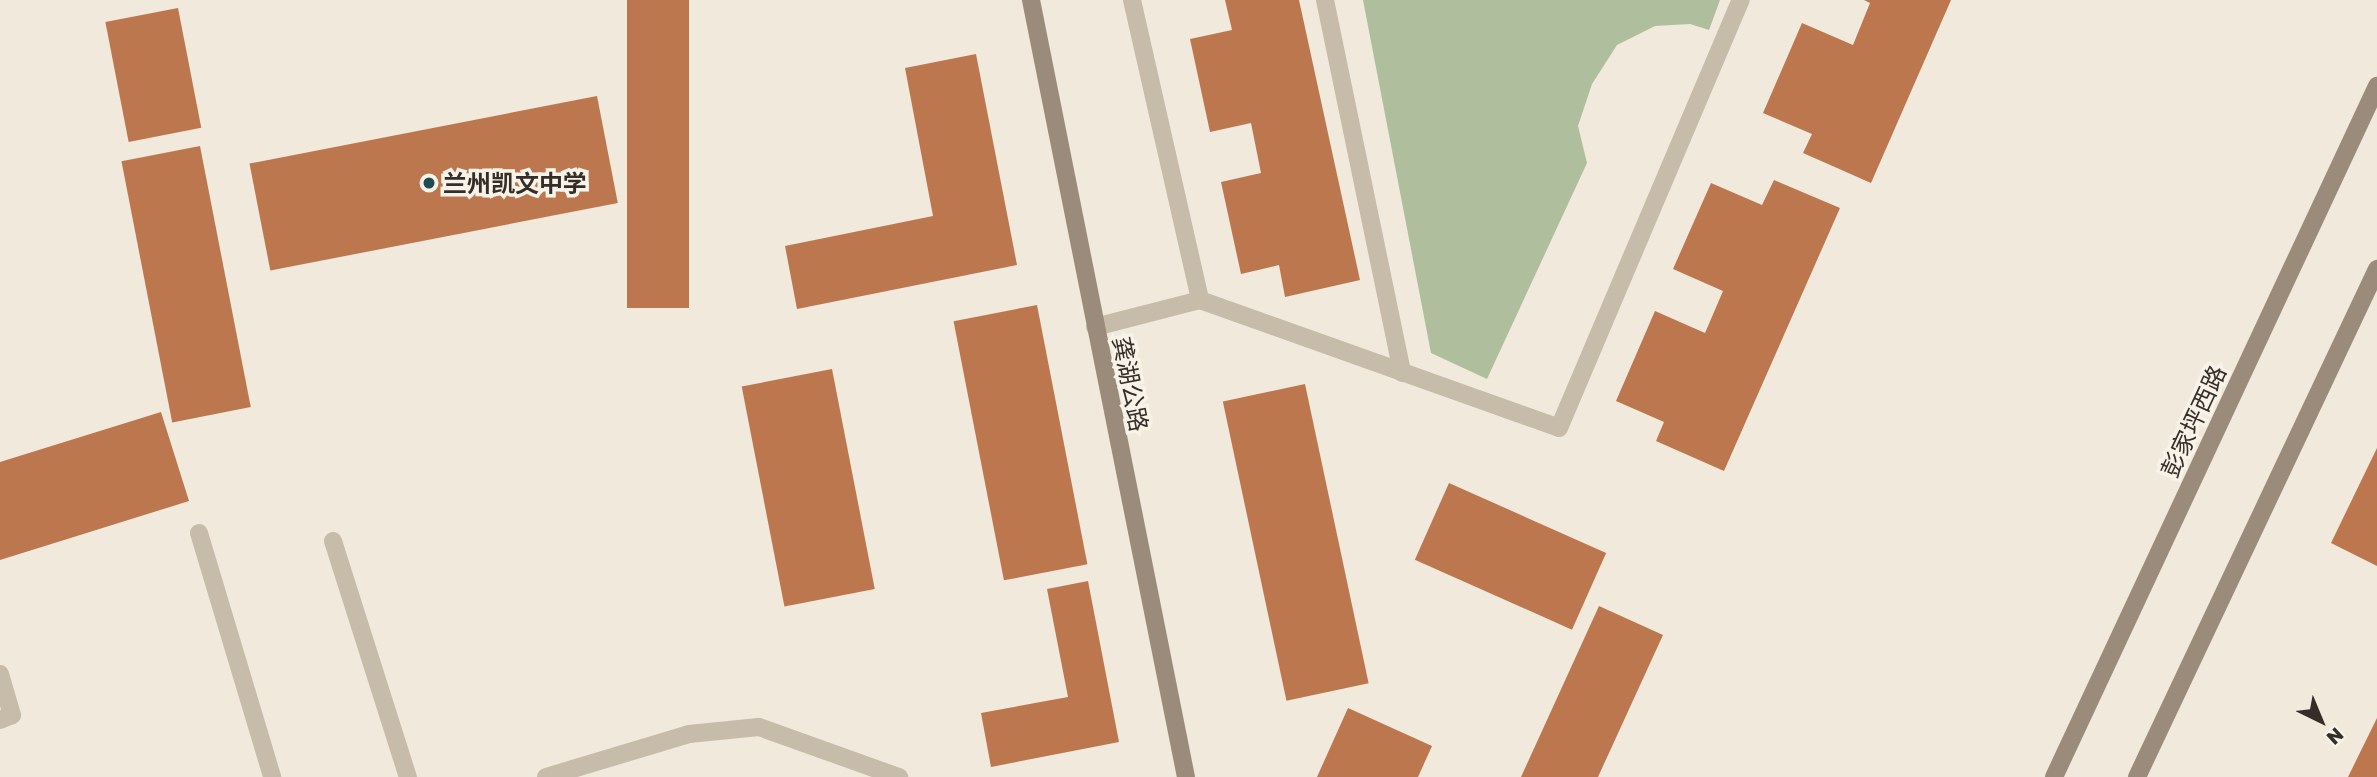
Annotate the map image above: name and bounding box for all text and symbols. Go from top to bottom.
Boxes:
place label: 兰州凯文中学 [443,169,587,197]
marker: 兰州凯文中学 [421,175,437,191]
street label: 龚湖公路 [1108,334,1154,434]
street label: 彭家坪西路 [2155,361,2231,481]
north arrow [2286,686,2356,756]
text: N [2323,723,2349,750]

